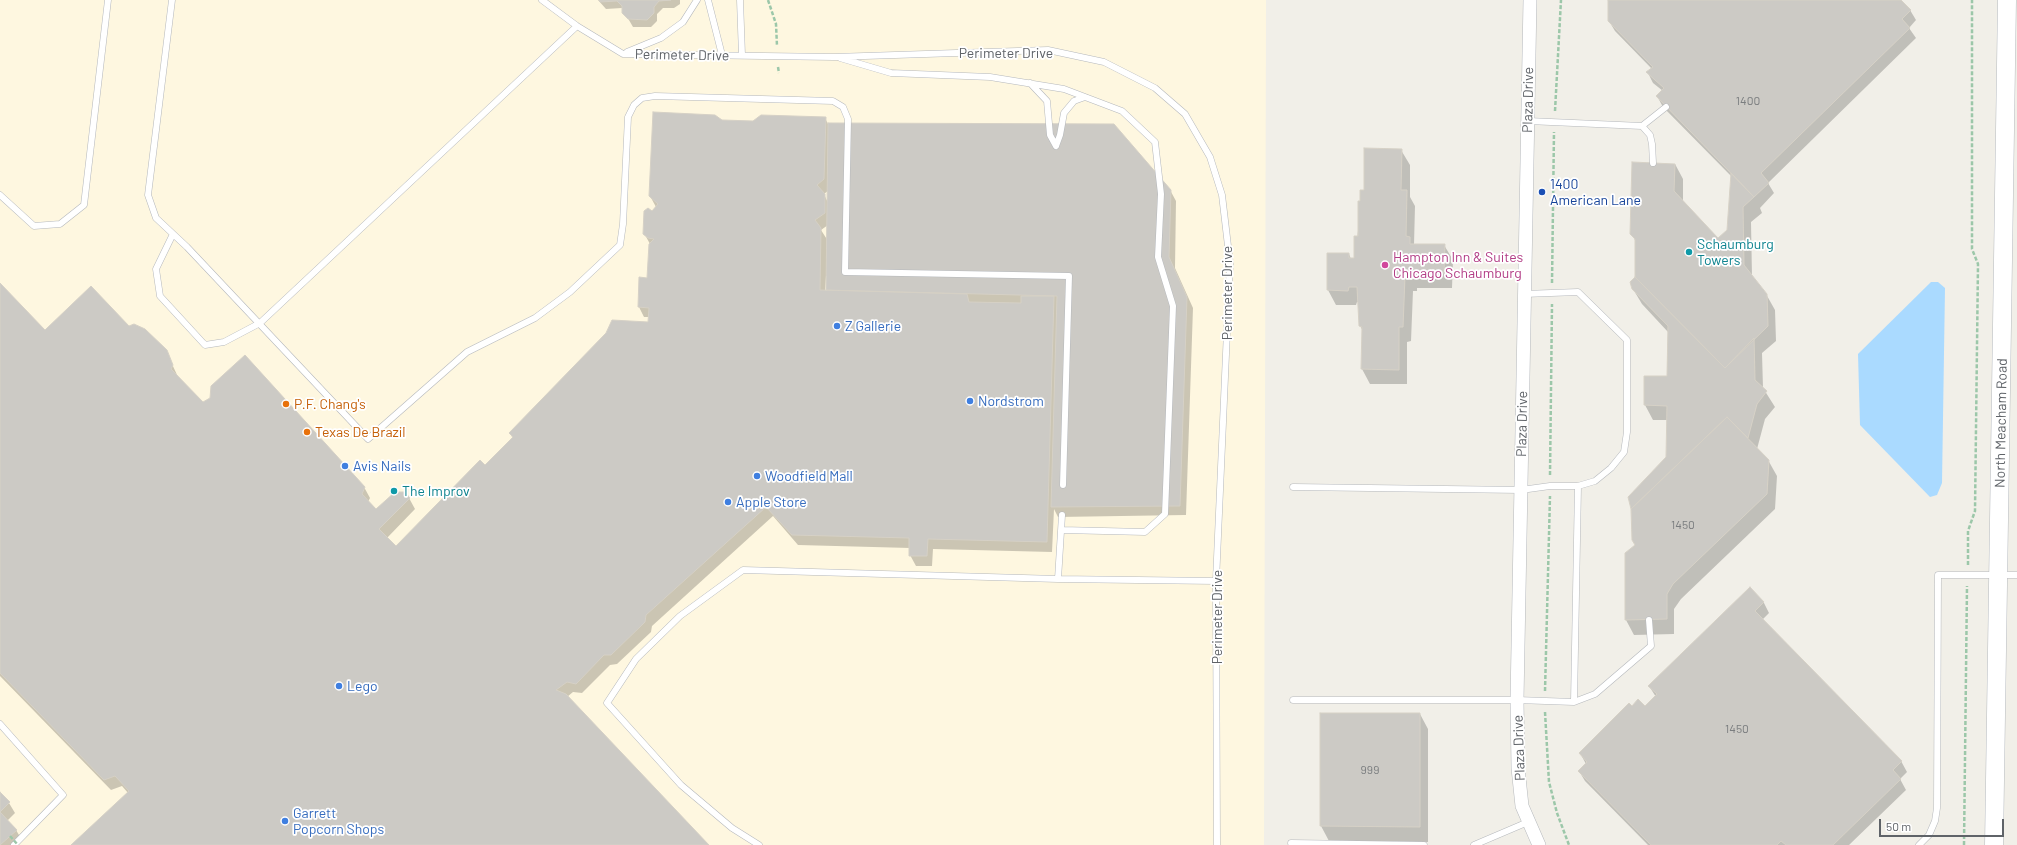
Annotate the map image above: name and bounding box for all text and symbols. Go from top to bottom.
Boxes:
street label: Perimeter Drive [959,45,1053,61]
street label: Perimeter Drive [635,46,729,64]
street label: Plaza Drive [1519,67,1537,133]
house number: 1400 [1736,94,1760,108]
place label: 1400 American Lane [1550,176,1641,208]
marker: 1400 American Lane [1537,187,1547,197]
place label: Schaumburg Towers [1697,236,1774,268]
street label: Perimeter Drive [1219,246,1235,340]
marker: Schaumburg Towers [1684,247,1694,257]
place label: Hampton Inn & Suites Chicago Schaumburg [1393,249,1523,282]
marker: Hampton Inn & Suites Chicago Schaumburg [1380,260,1390,270]
place label: Z Gallerie [845,318,901,334]
marker: Z Gallerie [832,321,842,331]
street label: North Meacham Road [1991,358,2011,488]
street label: Plaza Drive [1513,391,1531,457]
place label: Nordstrom [978,393,1044,409]
place label: P.F. Chang's [294,396,366,412]
marker: Nordstrom [965,396,975,406]
marker: P.F. Chang's [281,399,291,409]
place label: Texas De Brazil [315,424,406,440]
marker: Texas De Brazil [302,427,312,437]
place label: Avis Nails [353,458,411,474]
marker: Avis Nails [340,461,350,471]
place label: Woodfield Mall [765,468,853,484]
marker: Woodfield Mall [752,471,762,481]
place label: The Improv [402,483,470,499]
marker: The Improv [389,486,399,496]
place label: Apple Store [736,494,807,510]
marker: Apple Store [723,497,733,507]
house number: 1450 [1671,518,1695,532]
street label: Perimeter Drive [1209,570,1225,664]
place label: Lego [347,678,378,694]
marker: Lego [334,681,344,691]
street label: Plaza Drive [1509,715,1529,781]
house number: 1450 [1725,722,1749,736]
house number: 999 [1361,763,1379,777]
place label: Garrett Popcorn Shops [293,805,384,838]
scale bar [1881,811,2006,837]
marker: Garrett Popcorn Shops [280,816,290,826]
text: 50 m [1886,819,1911,833]

